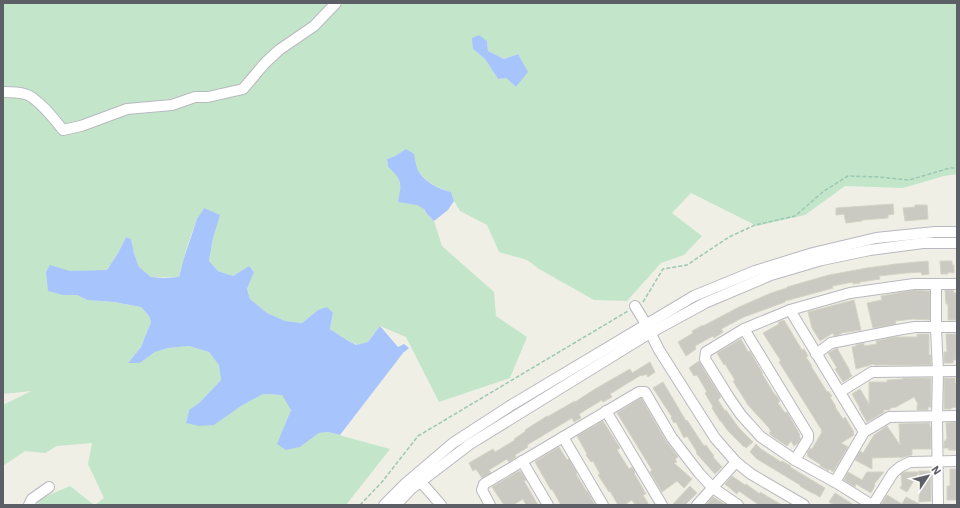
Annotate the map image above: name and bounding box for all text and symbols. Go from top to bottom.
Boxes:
north arrow [908,456,948,496]
text: N [928,463,944,478]

